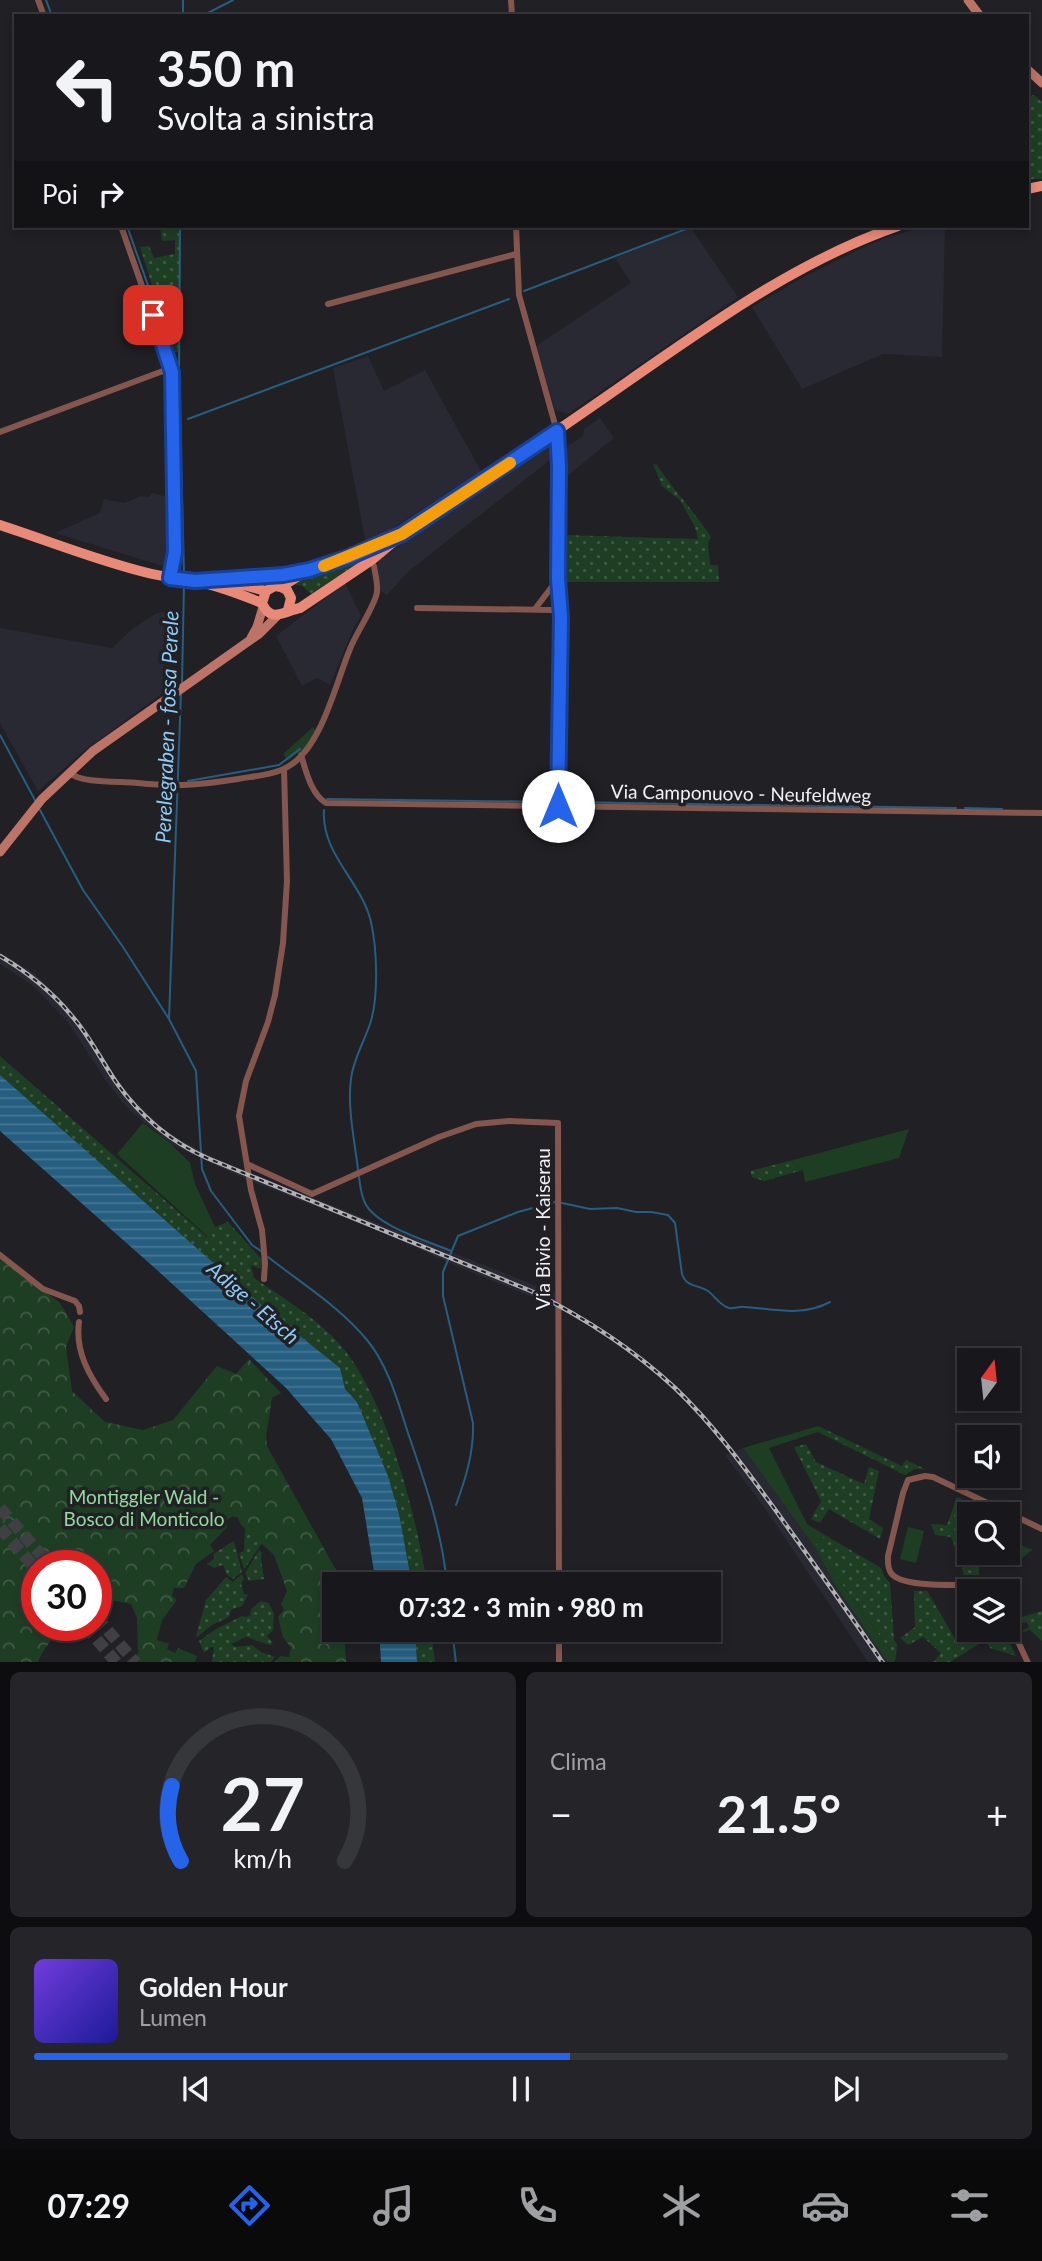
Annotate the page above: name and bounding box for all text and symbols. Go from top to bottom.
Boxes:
text: 350 m [157,39,295,97]
icon: left [42,42,133,133]
text: Svolta a sinistra [157,98,375,137]
icon: right [92,175,130,213]
text: Poi [42,178,78,210]
pin [123,285,183,345]
icon: arrive [134,296,172,334]
water label: Perelegraben - fossa Perele [149,610,183,844]
position arrow [521,769,595,843]
street label: Via Camponuovo - Neufeldweg [610,779,872,807]
street label: Via Bivio - Kaiserau [531,1148,554,1310]
water label: Adige - Etsch [202,1255,305,1349]
north arrow [957,1348,1020,1410]
map controls [957,1348,1020,1642]
button: sound [957,1425,1020,1488]
park label: Montiggler Wald - Bosco di Monticolo [64,1485,224,1530]
button: search [957,1502,1020,1565]
speed limit sign: 30 [21,1550,112,1641]
button: layers [957,1579,1020,1642]
text: 07:32 · 3 min · 980 m [399,1591,644,1623]
text: Clima [550,1747,607,1775]
text: 27 [221,1759,305,1847]
text: 21.5° [717,1782,841,1844]
text: − [550,1791,572,1837]
text: + [986,1791,1008,1837]
text: km/h [234,1842,292,1872]
text: Golden Hour [139,1971,288,2003]
text: Lumen [139,2003,207,2031]
icon: previous [177,2070,215,2108]
icon: pause [502,2070,540,2108]
icon: next [827,2070,865,2108]
icon: directions [225,2181,274,2230]
icon: music [369,2181,418,2230]
icon: phone [513,2181,562,2230]
icon: climate [657,2181,706,2230]
icon: car [801,2181,850,2230]
icon: filters [945,2181,994,2230]
text: 07:29 [48,2186,130,2225]

